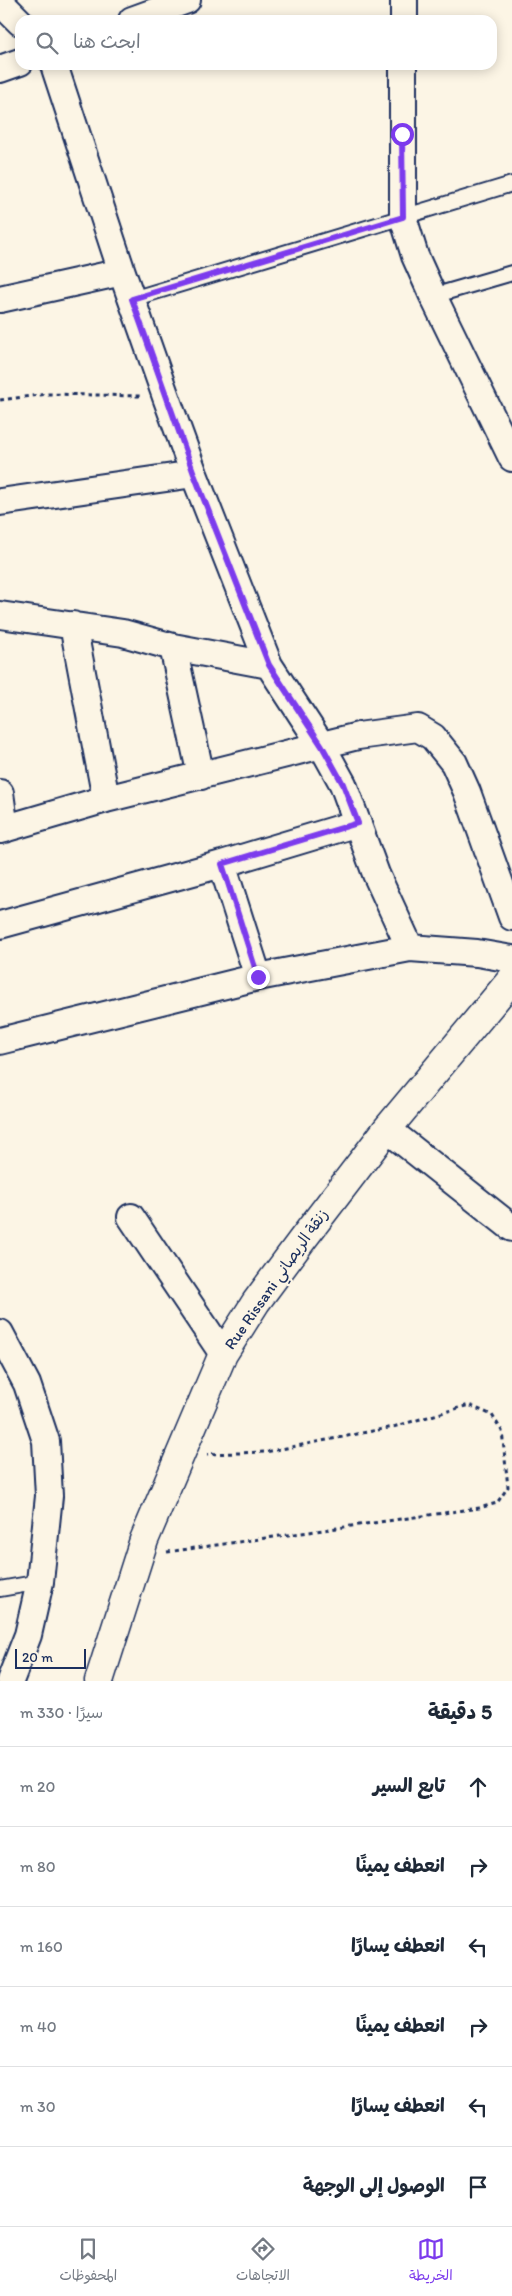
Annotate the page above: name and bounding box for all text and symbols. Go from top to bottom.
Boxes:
search box [15,15,497,70]
icon: search [33,29,61,57]
text: ابحث هنا [73,30,141,53]
route start [391,123,414,146]
route end [247,966,270,989]
street label: Rue Rissani زنقة الريصاني [220,1205,336,1356]
scale bar [15,1646,86,1669]
text: 20 m [22,1649,53,1666]
text: 5 دقيقة [428,1699,492,1724]
text: سيرًا · 330 m [20,1703,103,1722]
icon: ahead [464,1773,492,1801]
text: تابع السير [373,1774,445,1797]
text: 20 m [20,1777,55,1796]
icon: right [464,1853,492,1881]
text: انعطف يمينًا [356,1854,445,1877]
text: 80 m [20,1857,56,1876]
icon: left [464,1933,492,1961]
text: انعطف يسارًا [351,1934,445,1957]
text: 160 m [20,1937,63,1956]
icon: right [464,2013,492,2041]
text: انعطف يمينًا [356,2014,445,2037]
text: 40 m [20,2017,57,2036]
icon: left [464,2093,492,2121]
text: انعطف يسارًا [351,2094,445,2117]
text: 30 m [20,2097,56,2116]
icon: arrive [464,2173,492,2201]
text: الوصول إلى الوجهة [303,2174,445,2197]
tab: المحفوظات [59,2235,117,2288]
tab: الاتجاهات [236,2235,290,2288]
tab: الخريطة [409,2235,453,2288]

